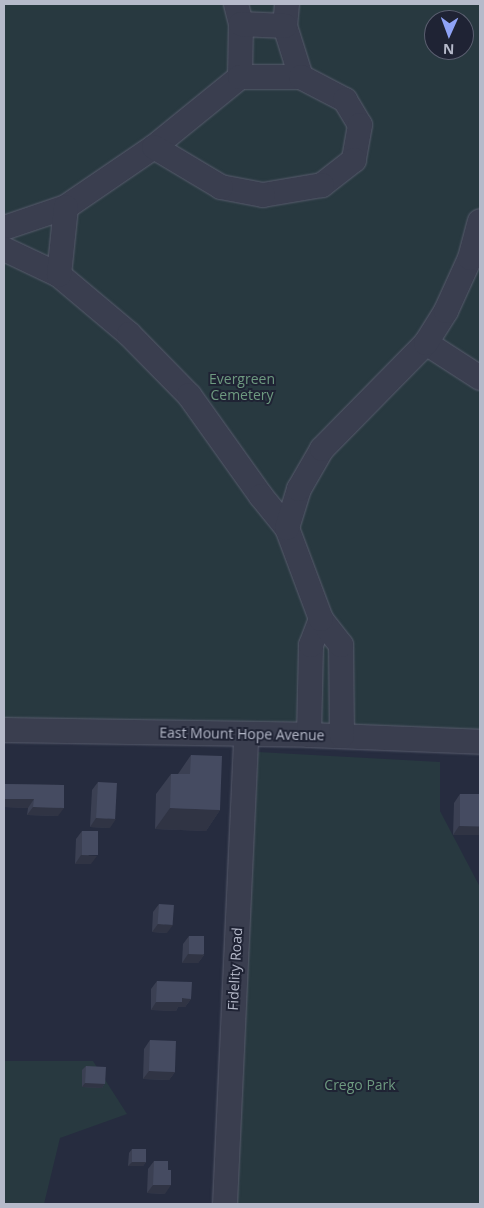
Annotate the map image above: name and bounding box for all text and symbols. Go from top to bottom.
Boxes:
north arrow [424,10,474,60]
text: N [442,40,455,59]
park label: Evergreen Cemetery [209,371,275,404]
street label: East Mount Hope Avenue [159,724,325,744]
street label: Fidelity Road [224,927,246,1011]
park label: Crego Park [324,1077,396,1093]

